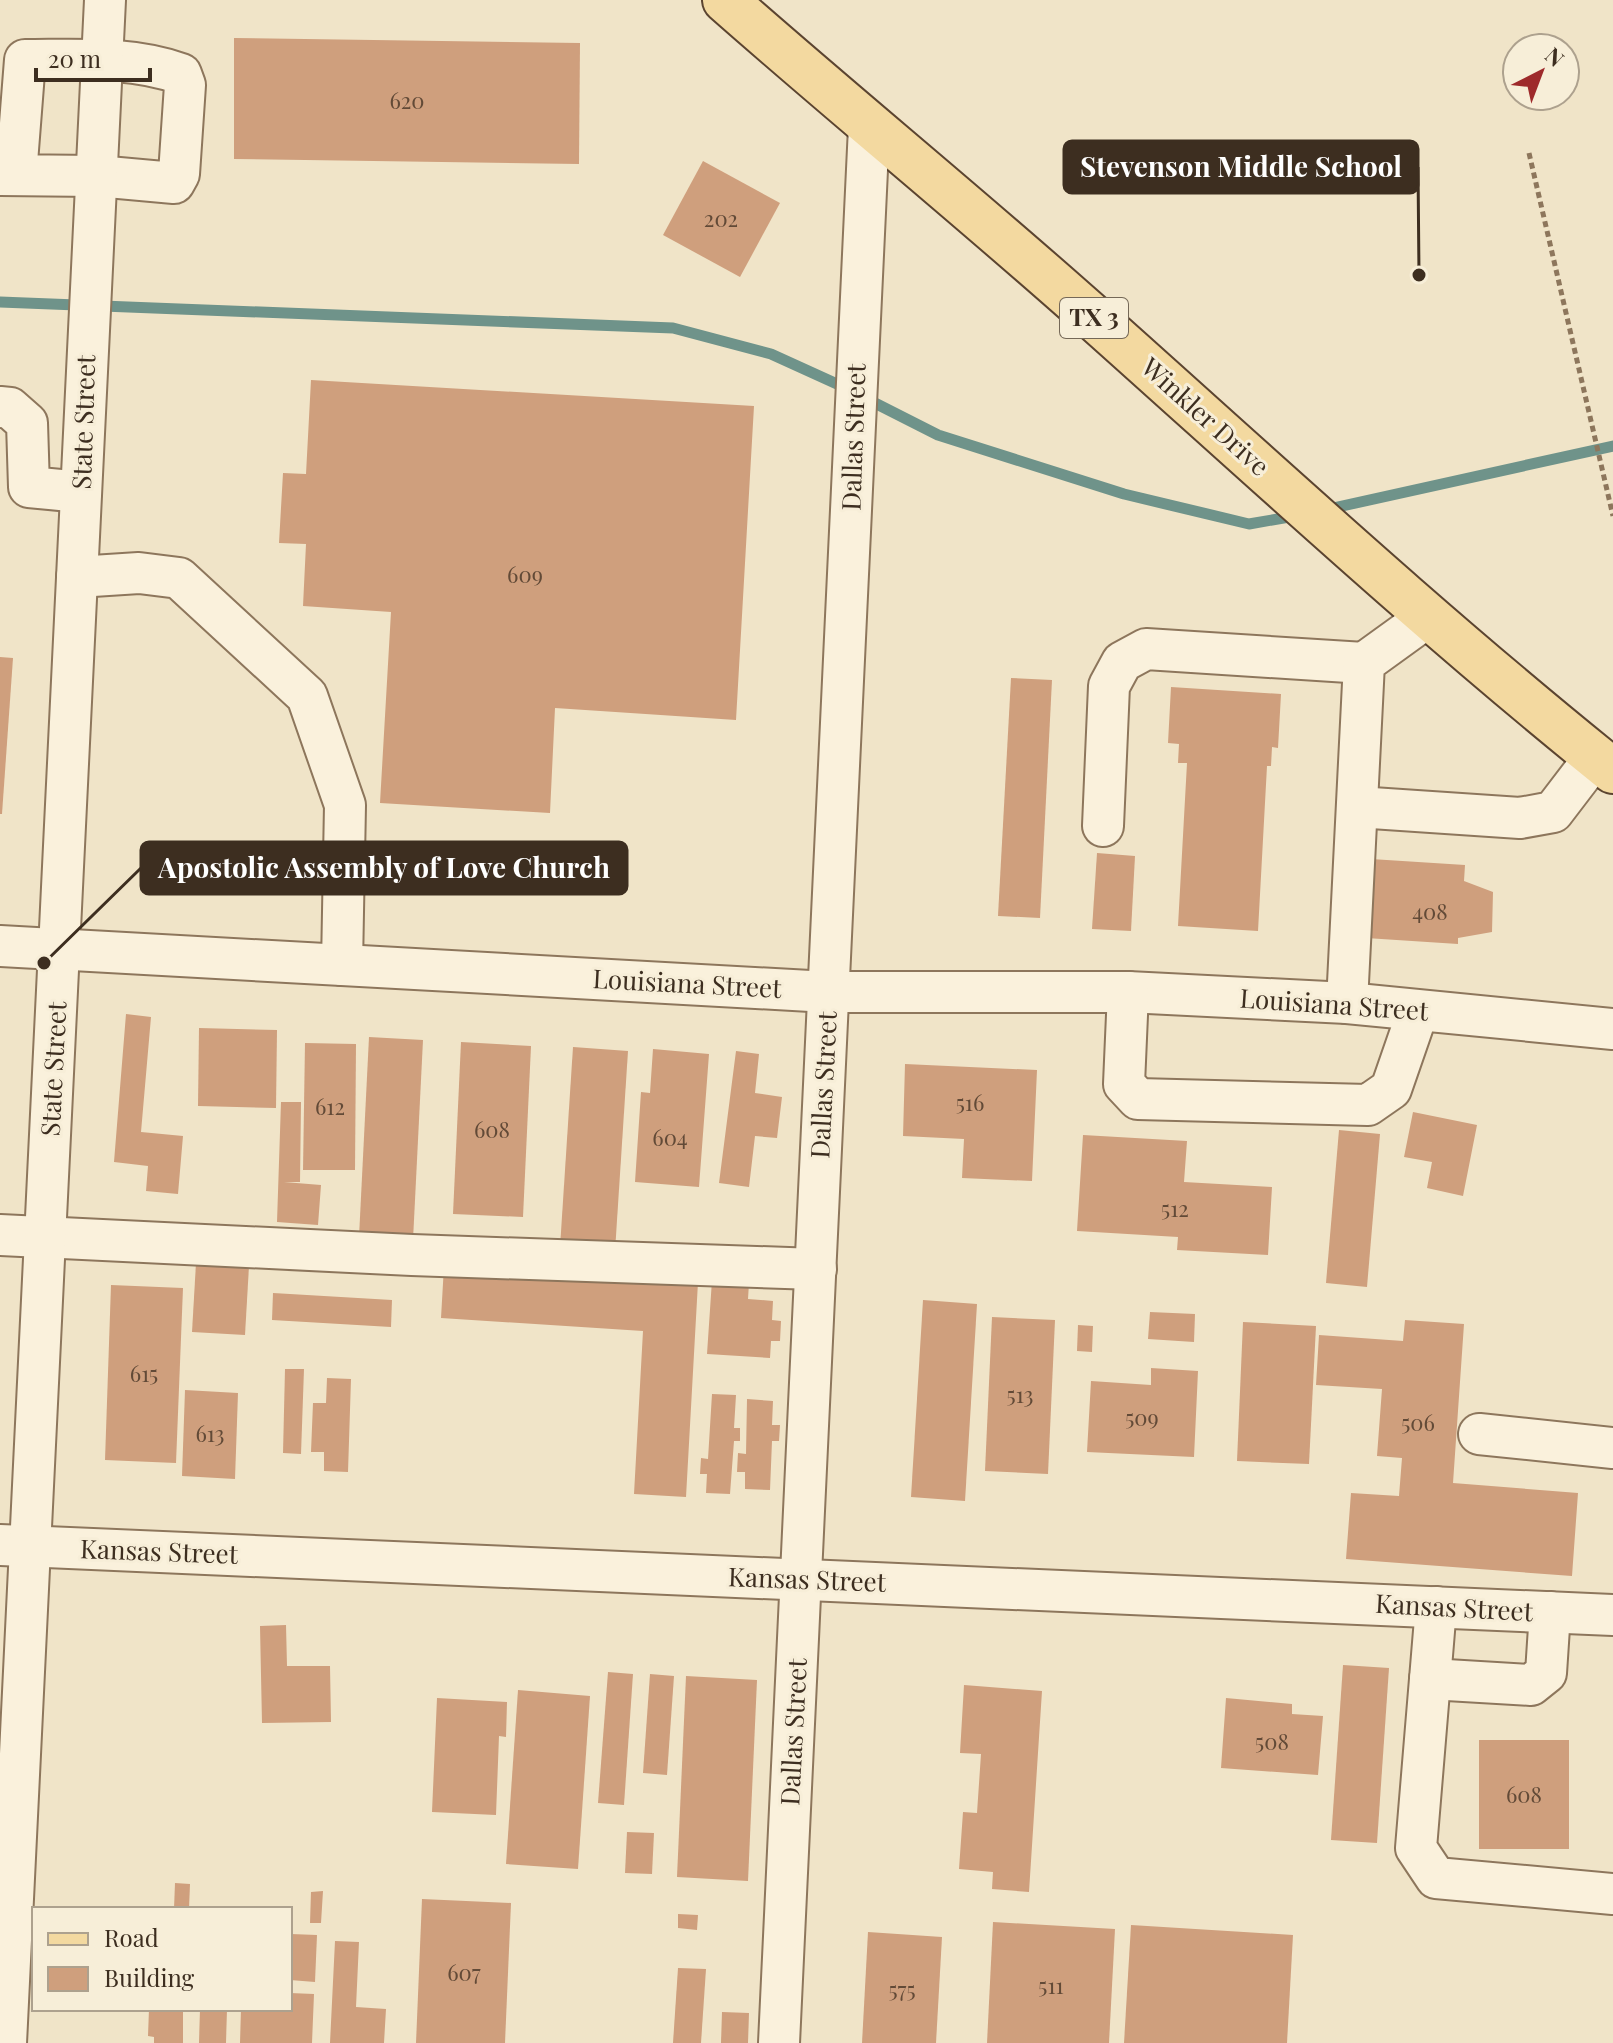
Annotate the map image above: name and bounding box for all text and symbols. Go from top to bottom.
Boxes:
scale bar [36,32,150,82]
north arrow [1501,32,1581,112]
text: N [1539,40,1571,73]
text: 20 m [48,42,101,74]
house number: 620 [389,85,425,115]
callout: Stevenson Middle School [1064,141,1418,193]
text: Stevenson Middle School [1080,147,1402,184]
house number: 202 [704,203,738,233]
road number: TX 3 [1060,298,1128,338]
street label: Winkler Drive [1134,348,1278,483]
street label: State Street [63,353,102,490]
street label: Dallas Street [832,362,873,511]
house number: 609 [507,559,543,589]
callout: Apostolic Assembly of Love Church [141,842,627,894]
text: Apostolic Assembly of Love Church [157,848,610,885]
house number: 408 [1412,896,1448,926]
street label: Louisiana Street [592,960,783,1005]
street label: Louisiana Street [1239,979,1430,1028]
street label: State Street [31,1000,74,1137]
street label: Dallas Street [801,1010,844,1159]
house number: 516 [956,1087,984,1117]
house number: 612 [315,1091,345,1121]
house number: 608 [474,1114,510,1144]
house number: 604 [652,1122,688,1152]
house number: 512 [1161,1193,1189,1223]
house number: 615 [130,1358,158,1388]
house number: 513 [1007,1379,1033,1409]
house number: 509 [1125,1402,1159,1432]
house number: 506 [1401,1407,1435,1437]
house number: 613 [195,1418,225,1448]
street label: Kansas Street [79,1530,239,1571]
street label: Kansas Street [727,1558,887,1599]
street label: Kansas Street [1374,1585,1535,1628]
street label: Dallas Street [771,1657,814,1806]
house number: 508 [1255,1726,1289,1756]
house number: 608 [1506,1779,1542,1809]
legend [32,1907,292,2011]
text: Road [104,1921,159,1953]
house number: 607 [447,1957,481,1987]
text: Building [104,1961,195,1993]
house number: 511 [1038,1970,1064,2000]
house number: 575 [888,1974,916,2004]

